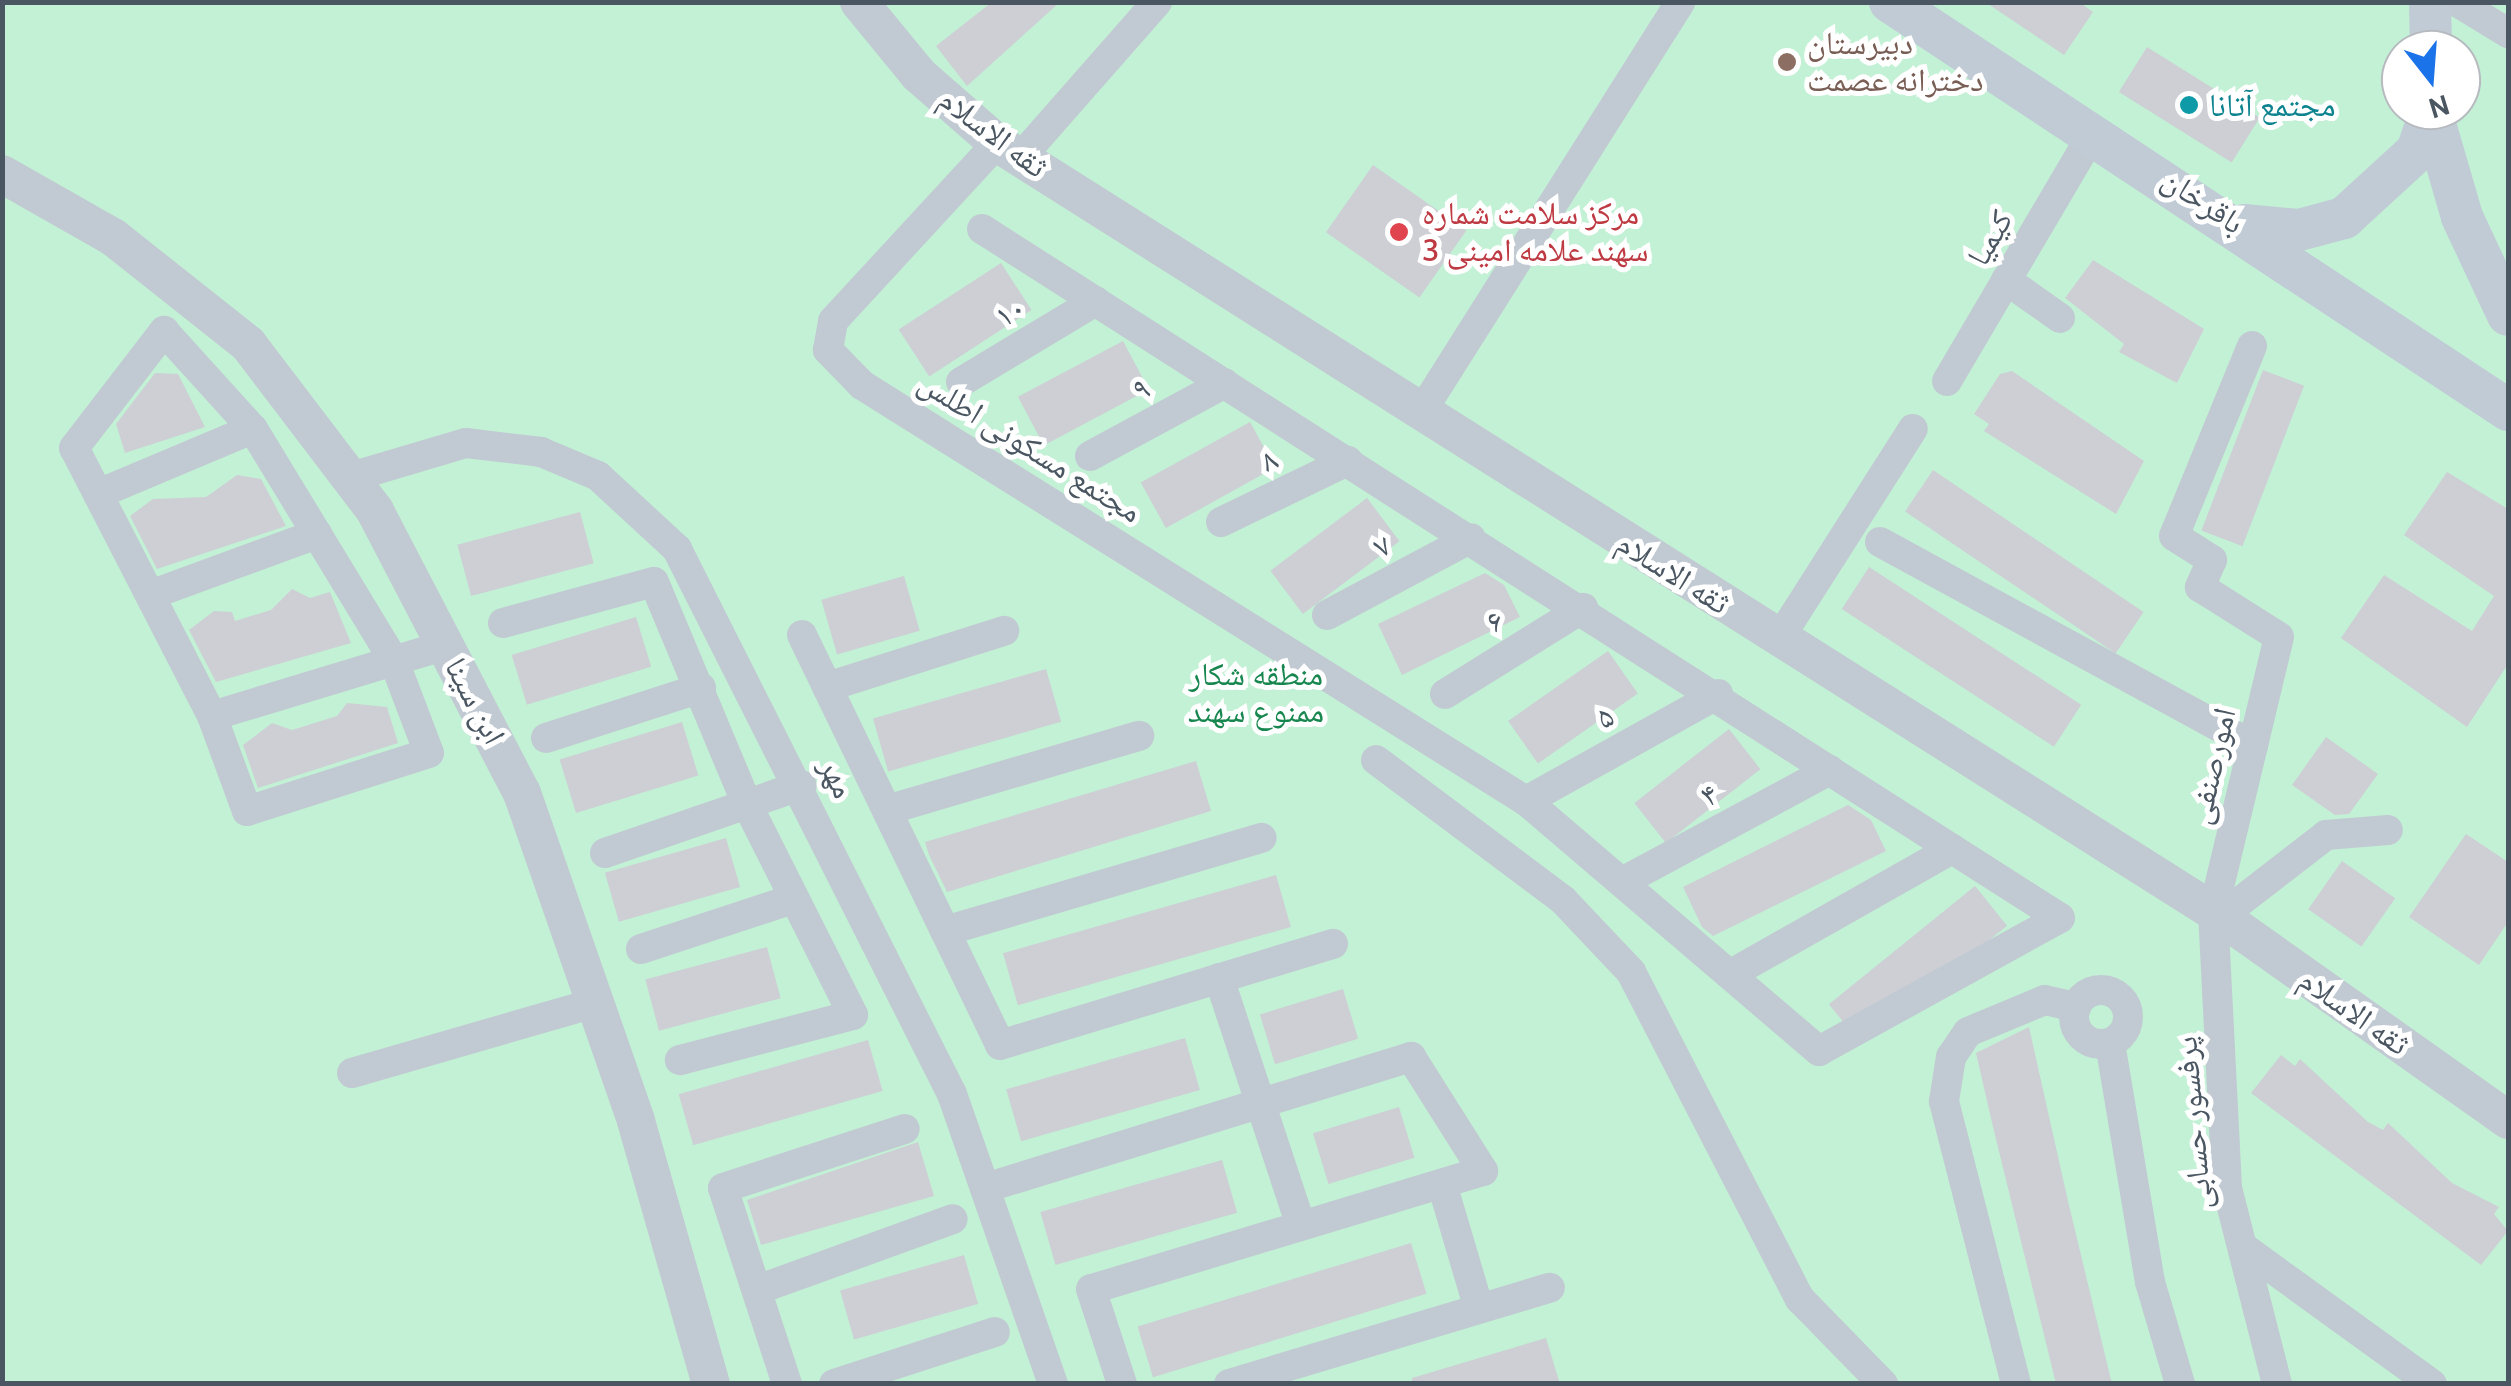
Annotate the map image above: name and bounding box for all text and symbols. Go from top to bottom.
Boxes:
place label: دبیرستان دخترانه عصمت [1807,25,1984,100]
north arrow [2381,30,2481,130]
marker: دبیرستان دخترانه عصمت [1776,51,1798,73]
street label: ثقه الاسلام [931,80,1055,186]
place label: مجتمع آتانا [2209,86,2336,124]
text: N [2425,88,2454,126]
marker: مجتمع آتانا [2178,94,2200,116]
street label: باقرخان [2155,160,2251,242]
place label: مرکز سلامت شماره 3 سهند علامه امینی [1422,195,1648,270]
street label: کیمیا [1959,203,2021,273]
marker: مرکز سلامت شماره 3 سهند علامه امینی [1386,219,1412,245]
street label: ۱۰ [988,288,1032,336]
street label: مجتمع مسکونی اطلس [911,363,1149,531]
street label: ۹ [1126,369,1156,409]
street label: ۸ [1254,440,1284,480]
street label: ثقه الاسلام [1610,523,1736,623]
street label: ۷ [1367,526,1397,566]
street label: ۶ [1479,601,1511,641]
street label: ابن سینا [436,651,514,751]
park label: منطقه شکار ممنوع سهند [1188,656,1324,731]
street label: ۵ [1589,697,1621,737]
street label: امورصنفی [2180,704,2244,828]
street label: مهر [811,752,863,804]
street label: ۴ [1694,775,1724,815]
street label: ثقه الاسلام [2292,960,2416,1064]
street label: پرفسور حسابی [2166,1035,2220,1211]

